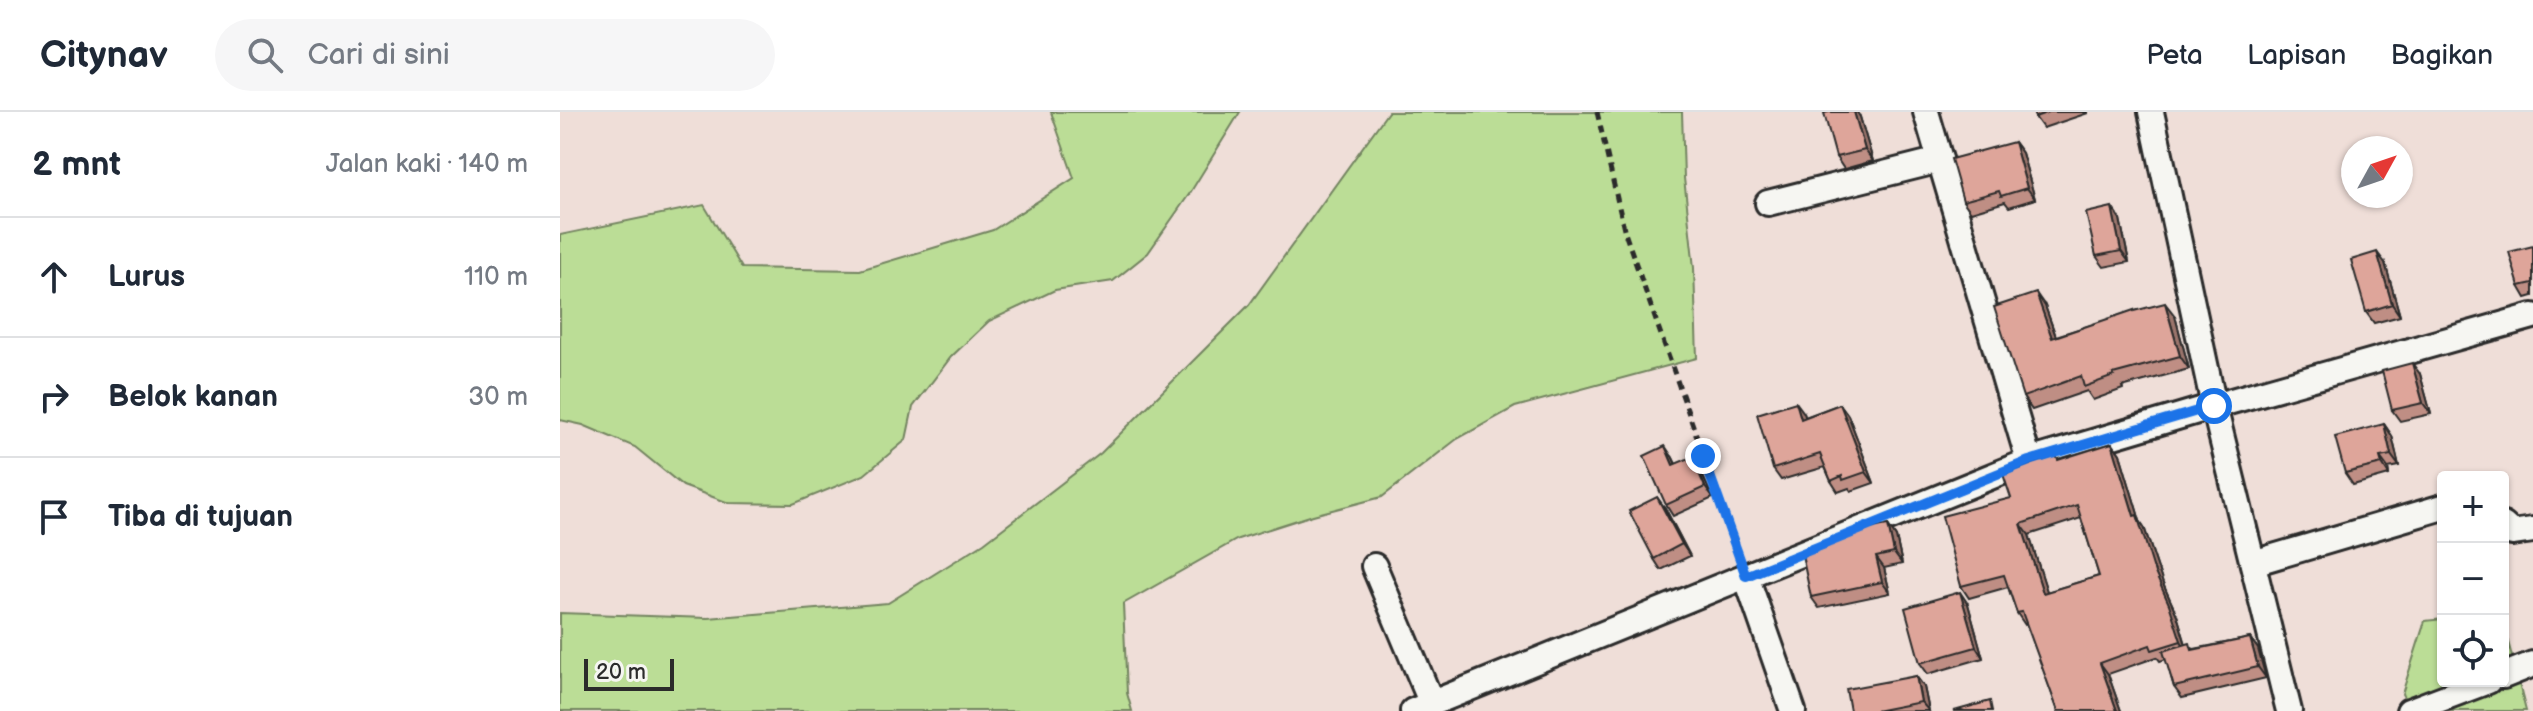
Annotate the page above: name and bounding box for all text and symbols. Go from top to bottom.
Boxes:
search box [215,19,775,91]
text: Citynav [40,33,167,78]
icon: search [243,33,287,77]
text: Cari di sini [307,37,450,73]
text: Peta [2146,39,2203,72]
text: Lapisan [2247,39,2346,72]
text: Bagikan [2390,39,2493,72]
north arrow [2341,136,2413,208]
text: 2 mnt [32,144,121,185]
text: Jalan kaki · 140 m [326,149,528,180]
icon: ahead [32,255,76,299]
text: Lurus [108,259,185,295]
text: 110 m [464,262,528,293]
icon: right [32,375,76,419]
text: Belok kanan [108,379,278,415]
text: 30 m [468,382,528,413]
route start [2196,388,2232,424]
route end [1685,438,1721,474]
map controls [2437,471,2509,687]
button: + [2437,471,2509,543]
icon: arrive [32,495,76,539]
text: Tiba di tujuan [108,499,293,535]
button: − [2437,543,2509,615]
button: locate [2437,615,2509,687]
scale bar [584,655,674,691]
text: 20 m [596,659,646,686]

